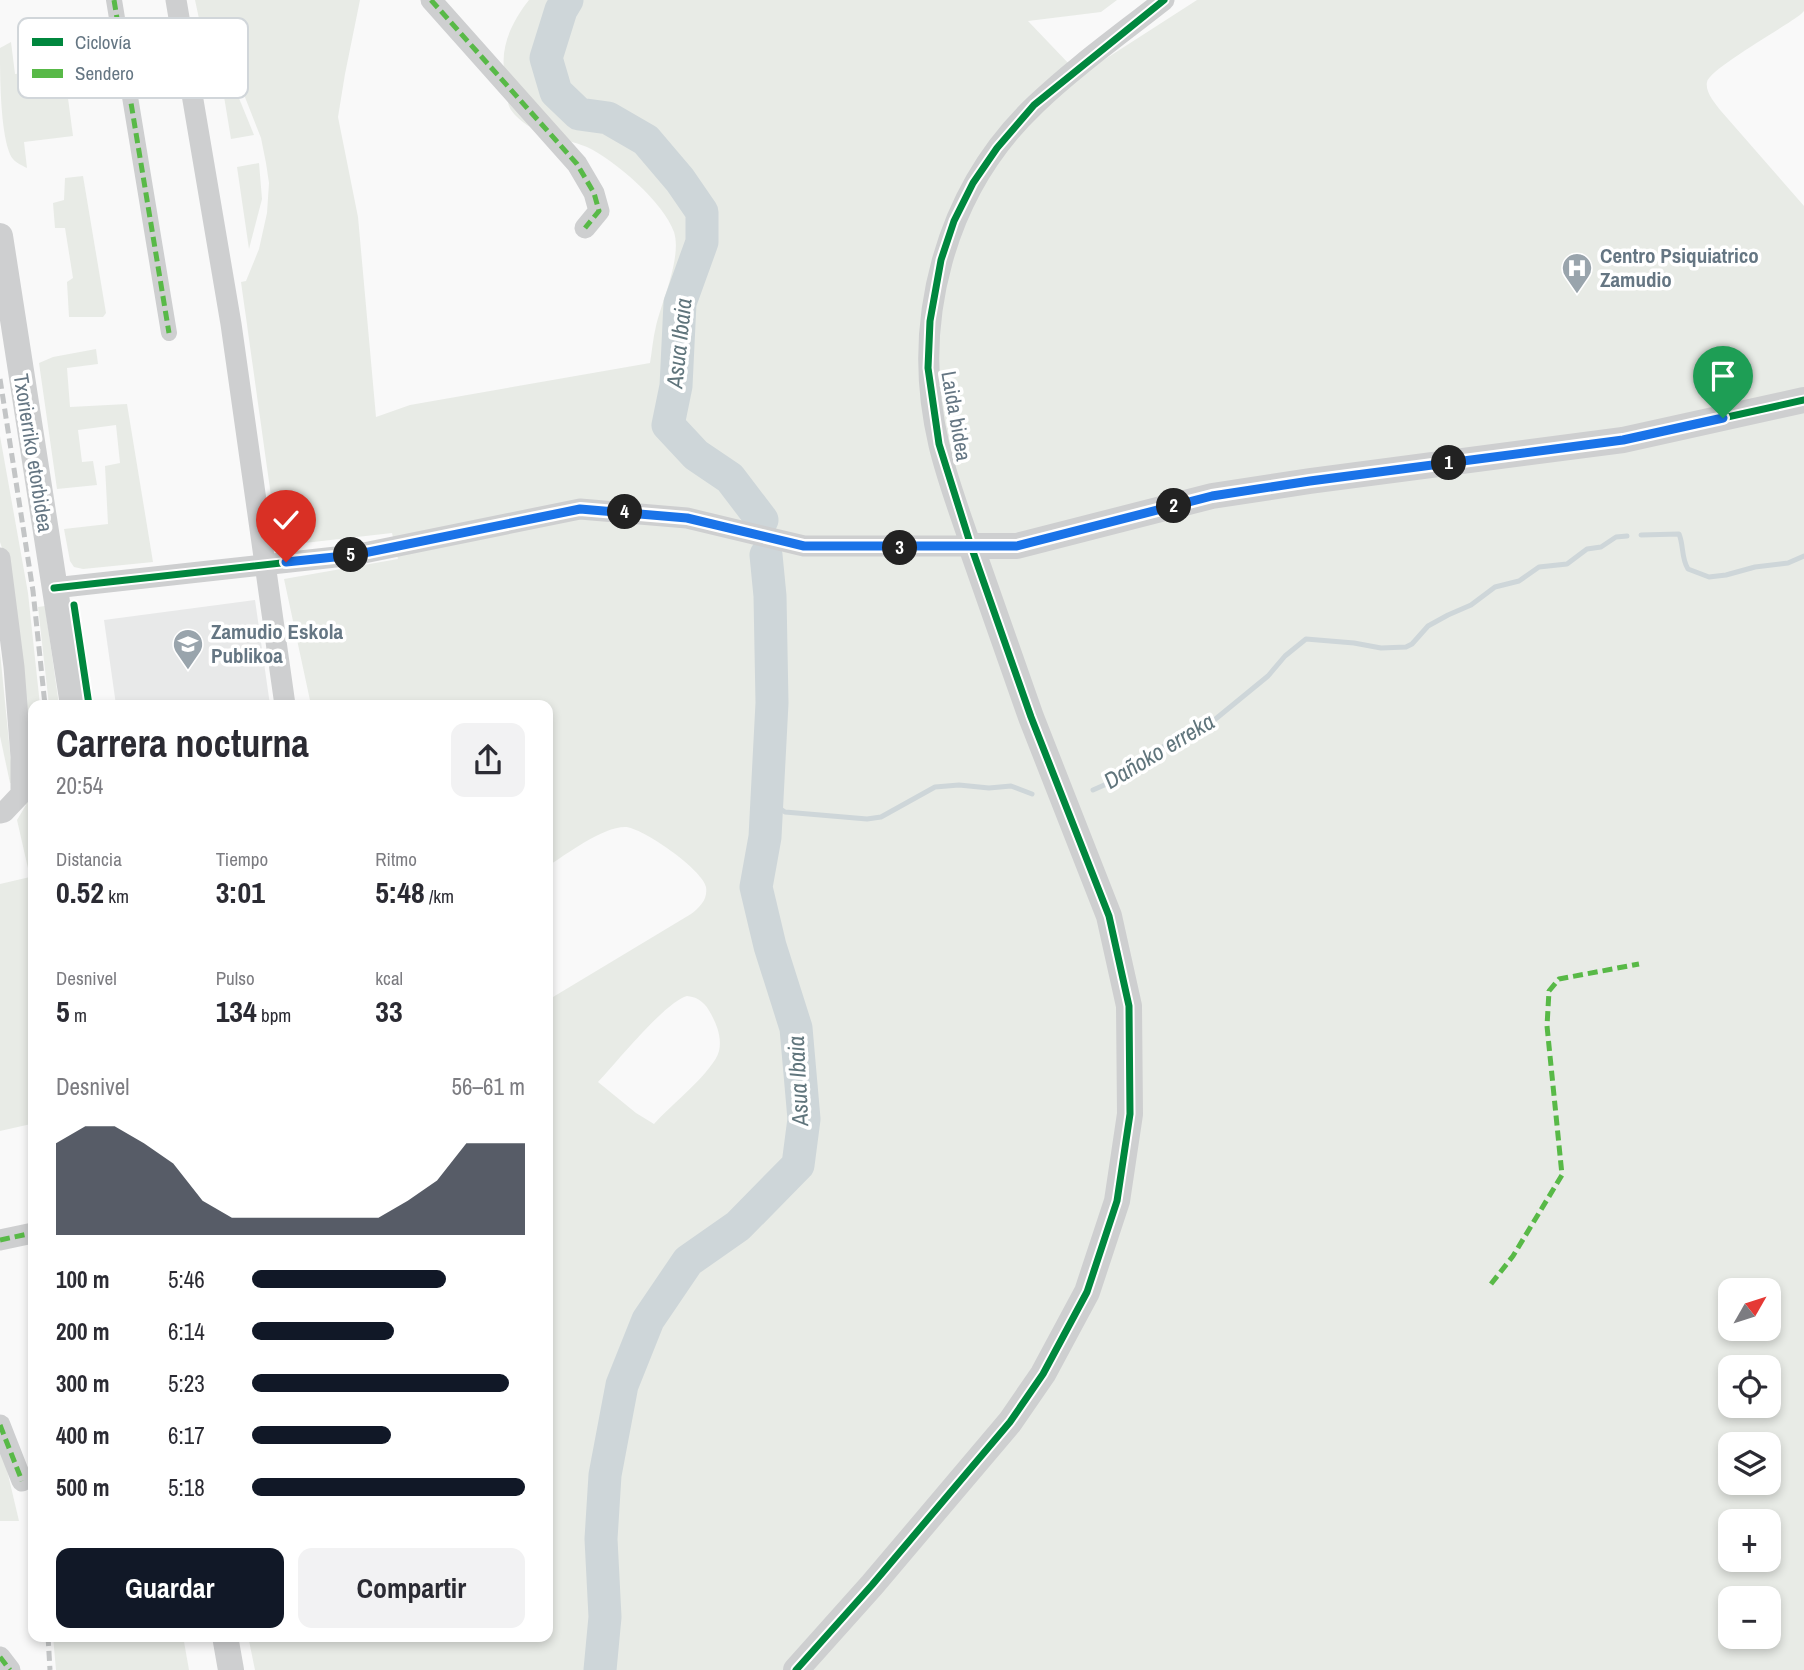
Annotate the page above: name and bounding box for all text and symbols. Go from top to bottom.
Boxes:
legend [18,18,248,98]
text: Ciclovía [75,29,132,55]
text: Sendero [75,60,134,86]
place label: Centro Psiquiatrico Zamudio [1600,241,1759,294]
hospital icon: Centro Psiquiatrico Zamudio [1560,251,1594,295]
water label: Asua Ibaia [658,296,699,390]
pin [1693,346,1753,418]
icon: arrive [1704,357,1742,395]
street label: Laida bidea [934,369,979,464]
street label: Txorierriko etorbidea [7,372,60,535]
pin: 1 [1432,446,1466,480]
text: 1 [1444,449,1453,475]
pin: 2 [1156,489,1192,524]
pin [256,490,316,562]
text: 2 [1169,492,1178,518]
pin: 4 [608,494,642,530]
text: 4 [620,498,629,524]
icon: check [267,501,305,539]
pin: 3 [883,530,918,566]
text: 3 [895,534,904,560]
pin: 5 [334,538,368,572]
text: 5 [346,541,355,567]
place label: Zamudio Eskola Publikoa [211,617,343,670]
school or university icon: Zamudio Eskola Publikoa [171,627,205,671]
water label: Dañoko erreka [1098,705,1220,796]
text: Carrera nocturna [56,718,309,769]
button: share [451,723,525,797]
text: 20:54 [56,770,103,801]
text: Distancia [56,846,122,872]
text: Tiempo [216,846,268,872]
text: Ritmo [375,846,417,872]
text: 0.52 [56,872,104,912]
text: 3:01 [216,872,265,912]
text: 5:48 [375,872,425,912]
text: km [104,883,129,909]
text: /km [425,883,454,909]
text: Desnivel [56,965,117,991]
text: Pulso [216,965,255,991]
text: kcal [375,965,403,991]
text: 5 [56,991,70,1031]
text: 134 [216,991,257,1031]
text: 33 [375,991,403,1031]
text: m [70,1002,87,1028]
text: bpm [257,1002,291,1028]
water label: Asua Ibaia [780,1035,815,1128]
text: Desnivel [56,1071,129,1102]
text: 56–61 m [452,1071,525,1102]
text: 100 m [56,1264,109,1295]
text: 5:46 [168,1264,205,1295]
north arrow [1718,1278,1782,1340]
map controls [1718,1278,1781,1649]
text: 200 m [56,1316,109,1347]
text: 6:14 [168,1316,205,1347]
button: locate [1718,1355,1781,1418]
text: 300 m [56,1368,109,1399]
text: 5:23 [168,1368,205,1399]
text: 400 m [56,1420,109,1451]
text: 6:17 [168,1420,205,1451]
button: layers [1718,1432,1781,1495]
text: 500 m [56,1472,109,1503]
text: 5:18 [168,1472,205,1503]
button: + [1718,1509,1781,1572]
button: Guardar [56,1548,284,1628]
button: Compartir [298,1548,525,1628]
button: − [1718,1586,1781,1649]

